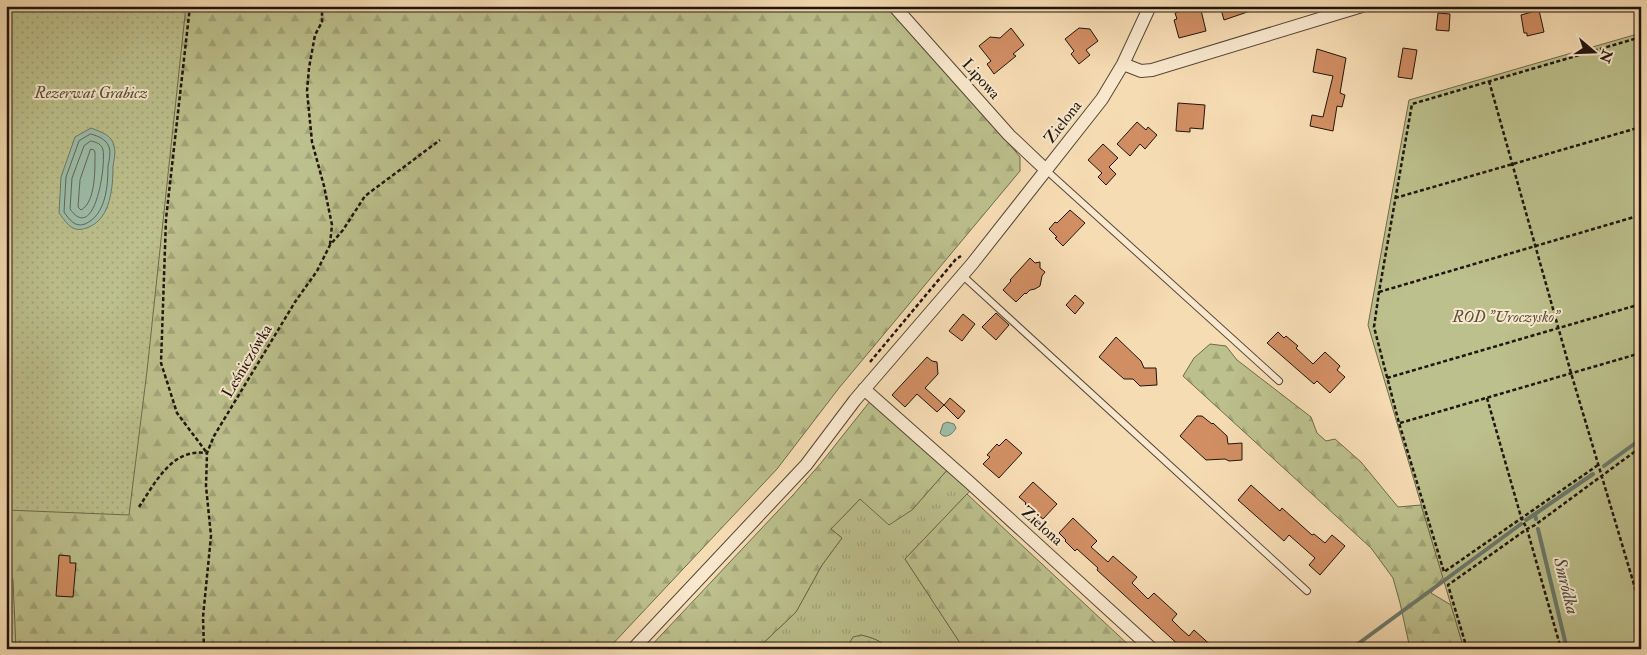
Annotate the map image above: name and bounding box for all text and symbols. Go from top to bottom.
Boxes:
north arrow [1570,28,1620,78]
text: N [1596,46,1616,65]
street label: Lipowa [957,55,1005,104]
park label: Rezerwat Grabicz [33,83,148,103]
street label: Zielona [1040,96,1086,148]
park label: ROD "Uroczysko" [1451,307,1561,327]
street label: Leśniczówka [217,320,277,401]
street label: Zielona [1017,502,1067,550]
water label: Smródka [1548,554,1584,617]

